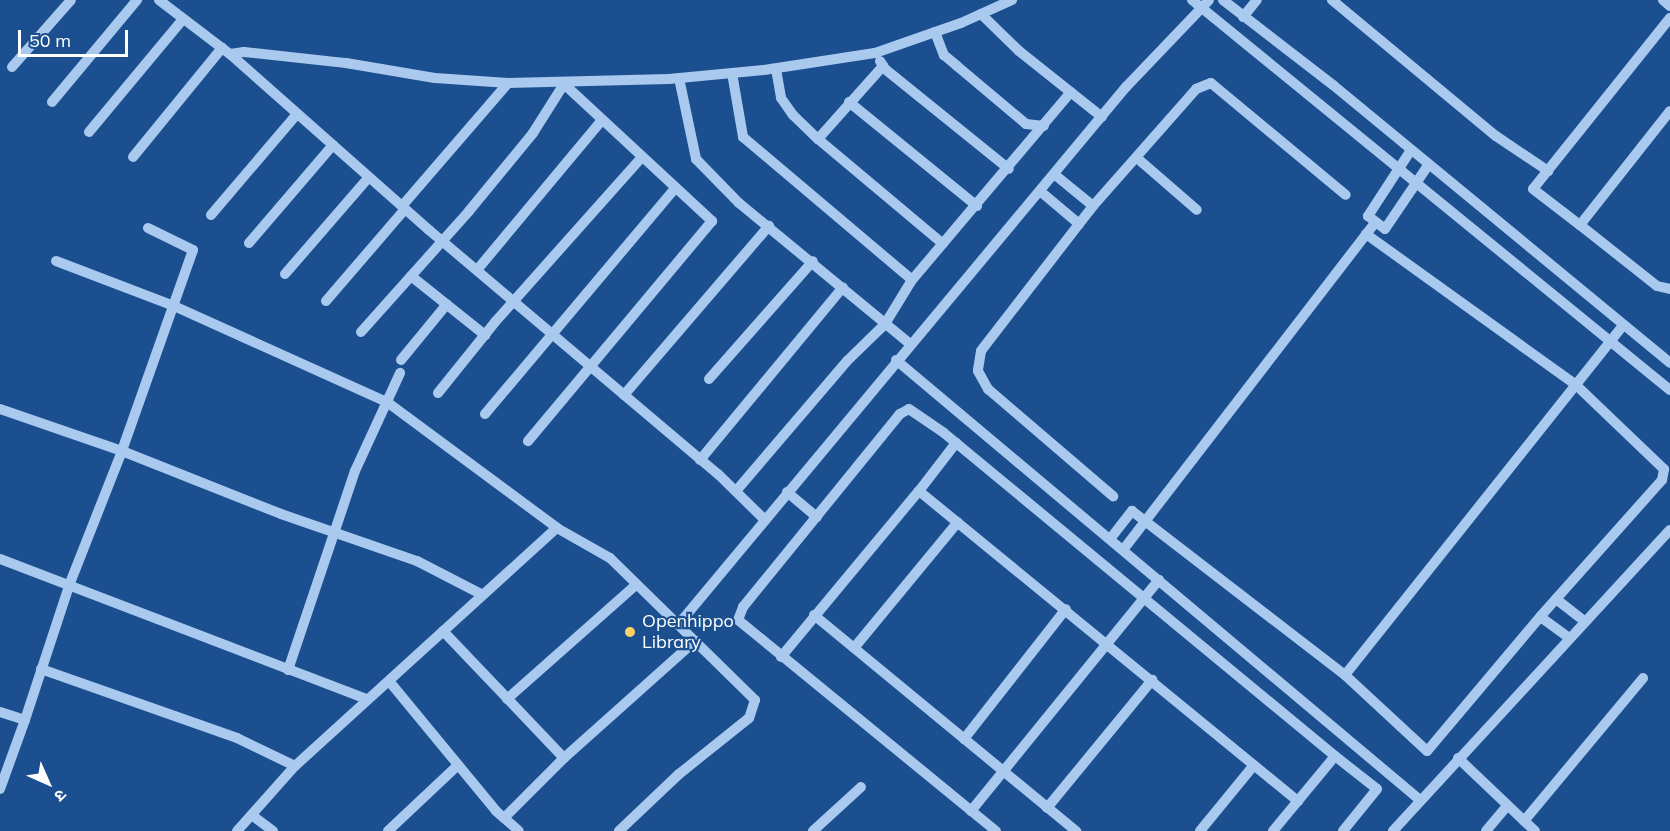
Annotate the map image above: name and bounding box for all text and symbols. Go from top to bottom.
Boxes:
scale bar [21,18,130,56]
text: 50 m [29,29,71,52]
place label: Openhippo Library [642,611,734,654]
marker: Openhippo Library [623,625,637,639]
north arrow [18,753,78,813]
text: उ [50,785,71,806]

